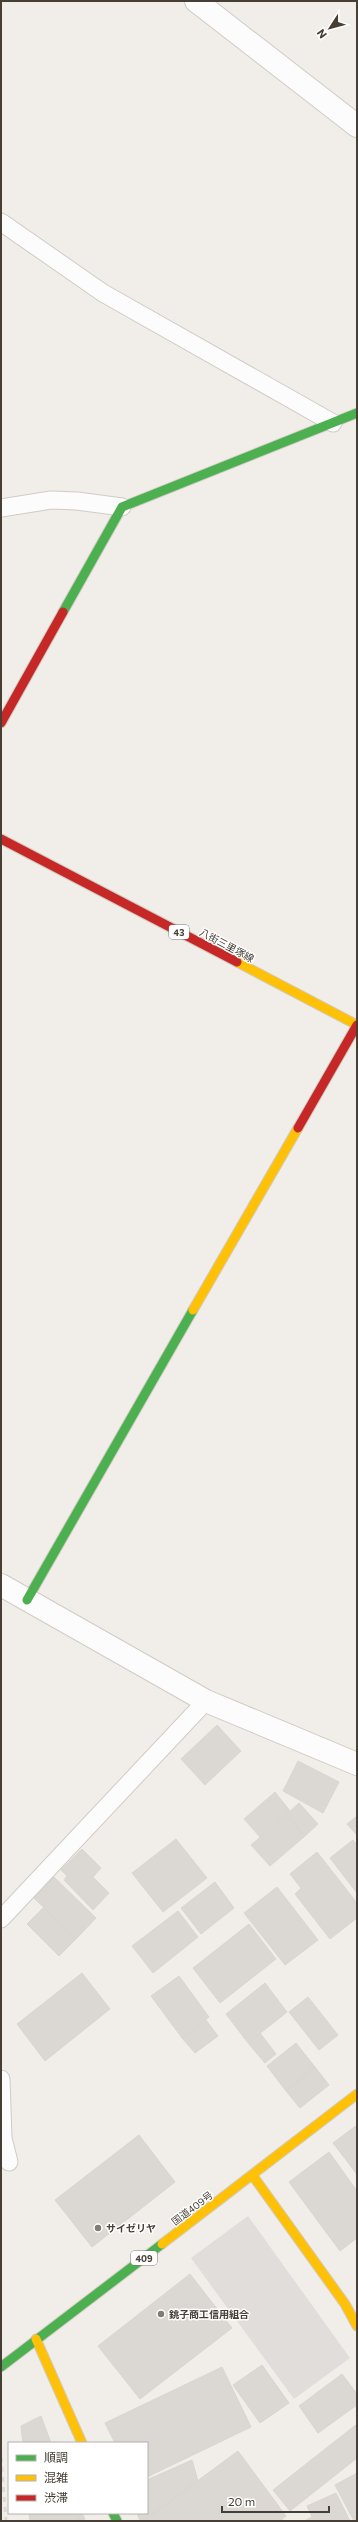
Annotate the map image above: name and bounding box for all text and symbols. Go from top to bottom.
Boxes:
north arrow [310,8,350,48]
text: N [314,27,329,41]
road number: 43 [169,925,189,939]
street label: 八街三里塚線 [198,926,256,964]
street label: 国道409号 [169,2189,215,2227]
place label: サイゼリヤ [106,2222,156,2234]
marker: サイゼリヤ [93,2223,103,2233]
road number: 409 [131,2251,157,2265]
place label: 銚子商工信用組合 [169,2308,249,2320]
marker: 銚子商工信用組合 [156,2309,166,2319]
legend [8,2442,148,2514]
text: 順調 [44,2450,68,2464]
text: 混雑 [44,2470,68,2484]
scale bar [222,2488,329,2514]
text: 渋滞 [44,2490,68,2504]
text: 20 m [228,2494,255,2508]

